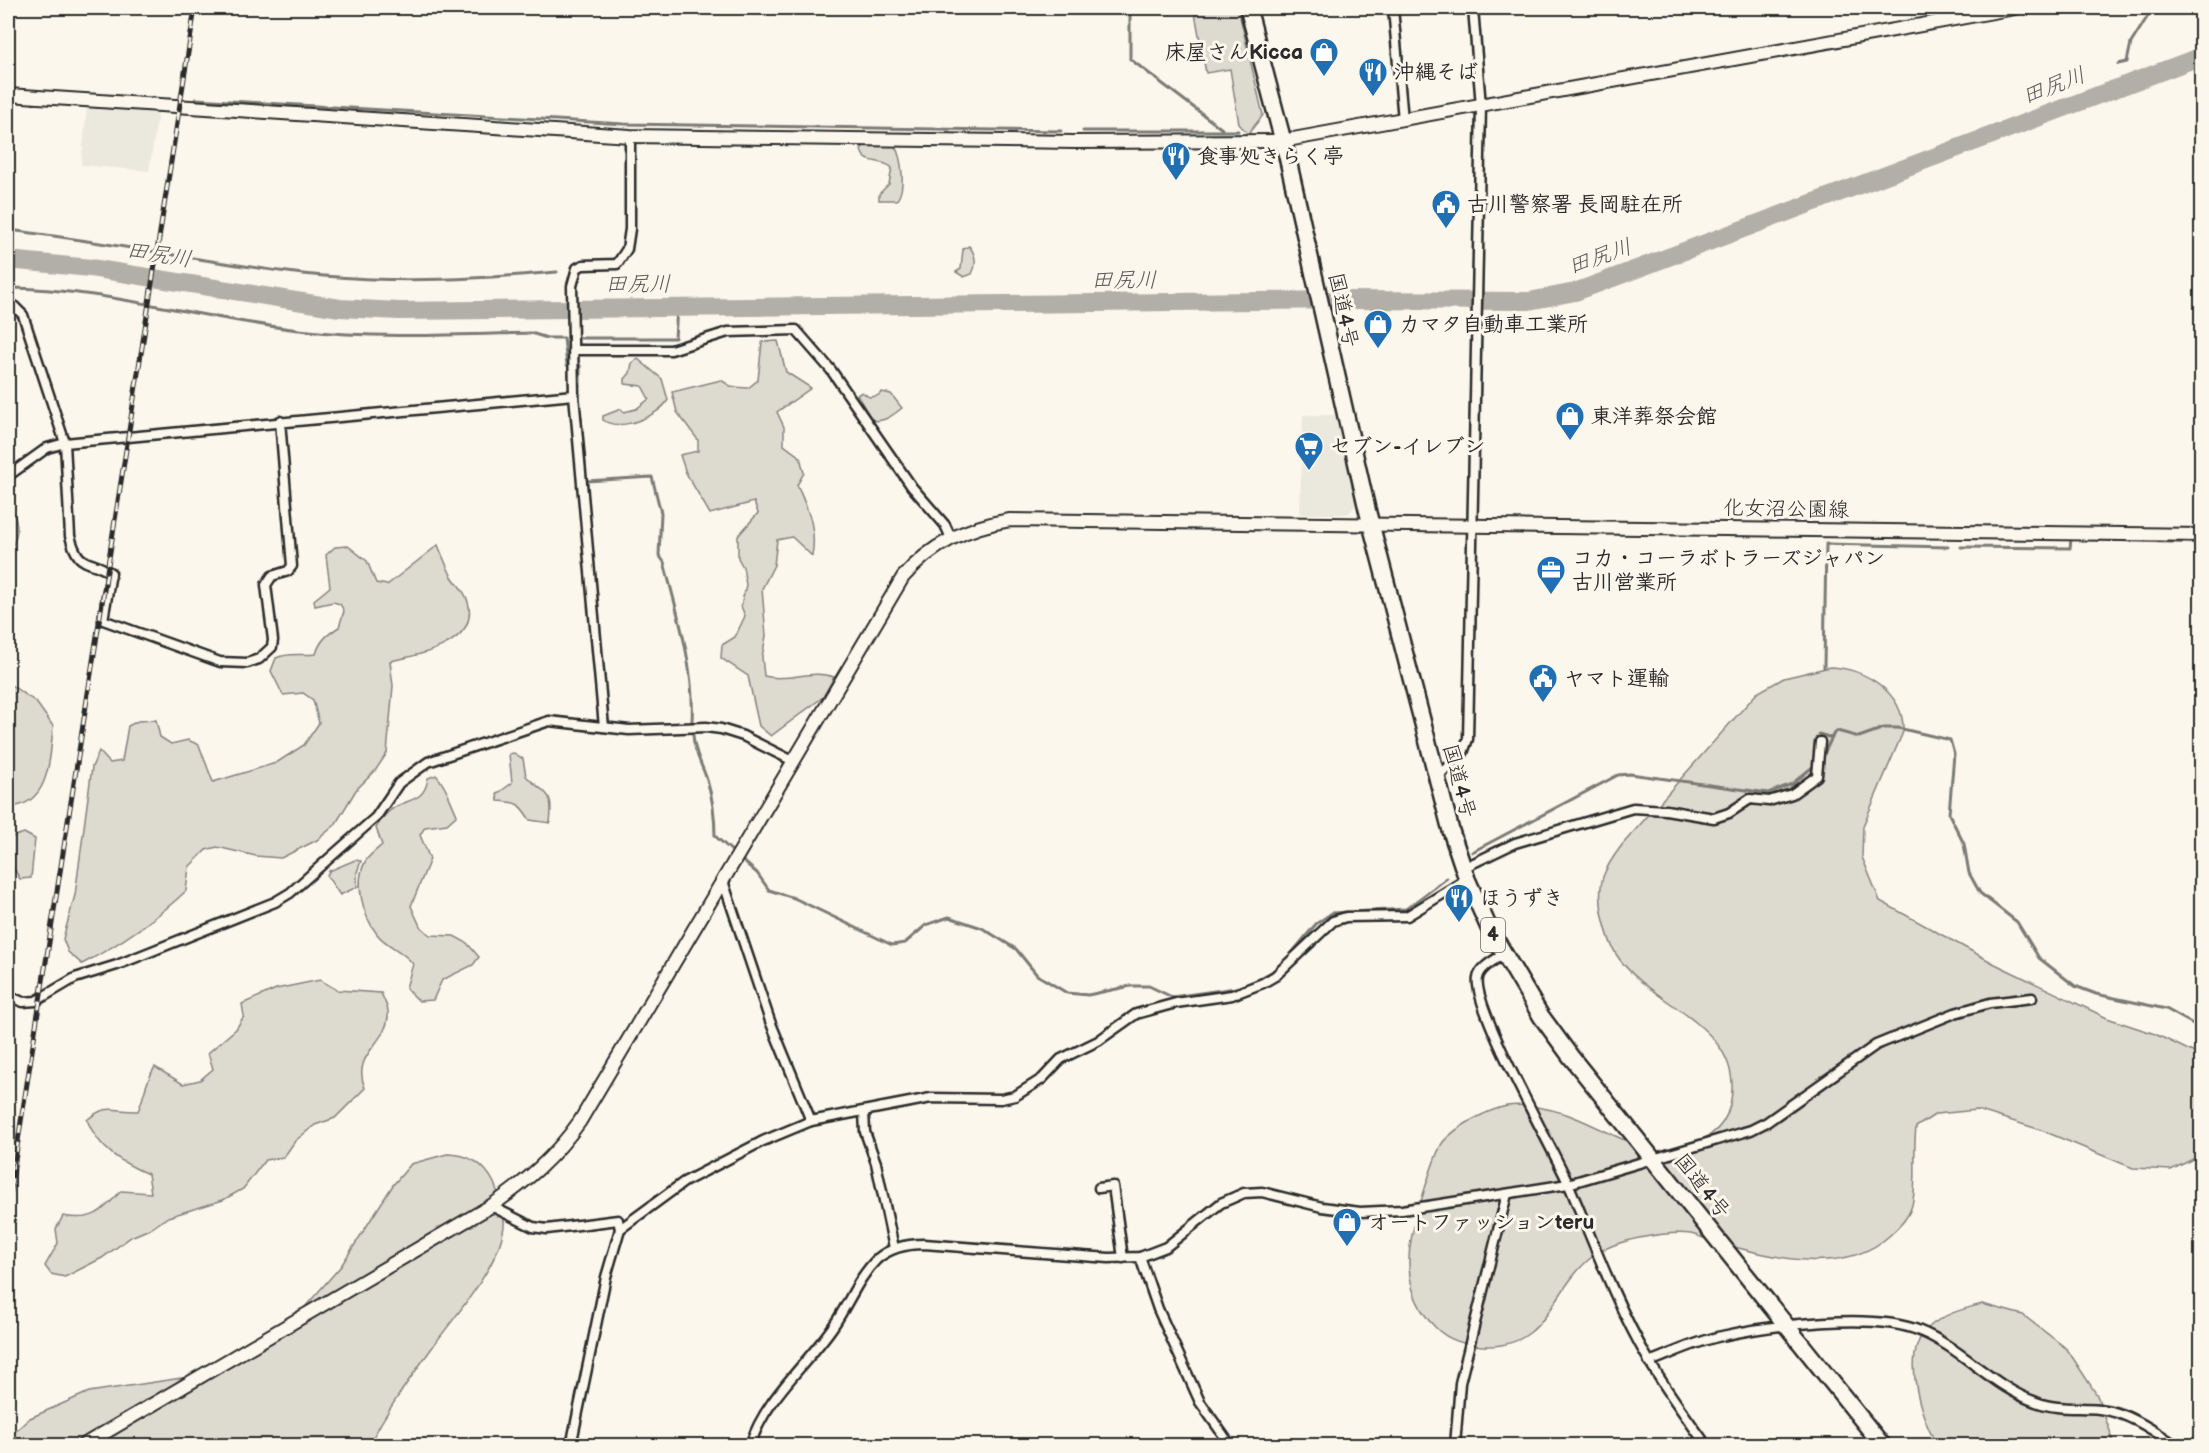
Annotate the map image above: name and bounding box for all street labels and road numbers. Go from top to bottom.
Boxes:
street label: 国道4号 [1323,270,1363,350]
street label: 化女沼公園線 [1723,495,1849,523]
street label: 国道4号 [1437,741,1481,821]
road number: 4 [1481,918,1505,952]
street label: 国道4号 [1669,1148,1735,1224]

